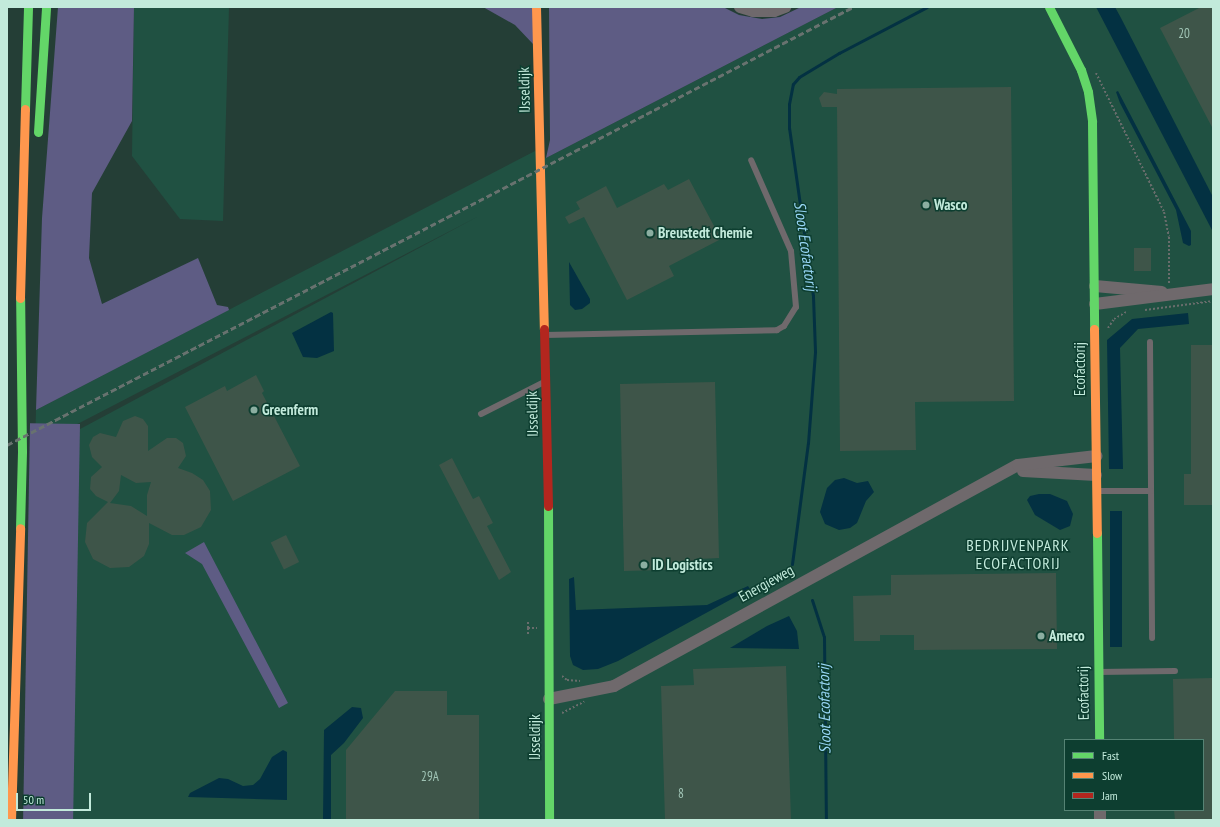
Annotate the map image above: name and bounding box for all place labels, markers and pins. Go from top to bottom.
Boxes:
place label: Wasco [934,196,967,214]
marker: Wasco [921,200,931,210]
place label: Breustedt Chemie [658,224,753,242]
marker: Breustedt Chemie [645,228,655,238]
place label: Greenferm [262,401,318,419]
marker: Greenferm [249,405,259,415]
place label: ID Logistics [652,556,713,574]
marker: ID Logistics [639,560,649,570]
place label: Ameco [1049,627,1085,645]
marker: Ameco [1036,631,1046,641]

